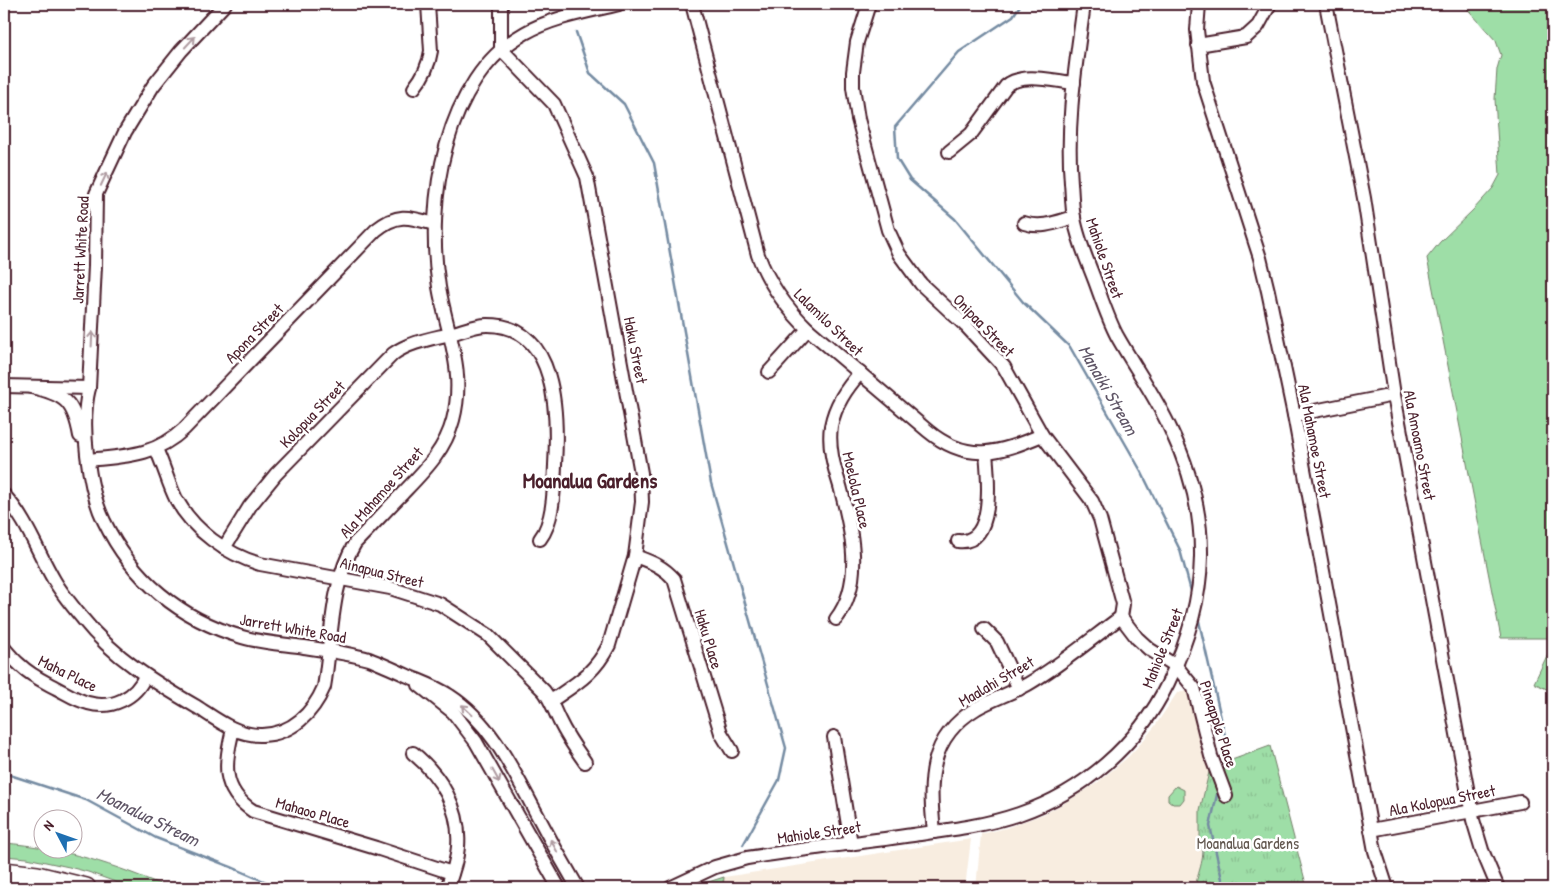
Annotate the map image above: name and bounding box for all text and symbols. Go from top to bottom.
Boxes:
one-way arrow [184,36,196,49]
one-way arrow [99,171,109,186]
street label: Jarrett White Road [66,196,94,304]
street label: Mahiole Street [1081,215,1129,302]
street label: Lalamilo Street [789,283,869,361]
street label: Onipaa Street [948,289,1020,362]
street label: Apona Street [220,298,288,368]
street label: Haku Street [619,315,653,386]
one-way arrow [87,332,96,348]
water label: Manaiki Stream [1072,340,1145,440]
street label: Kolopua Street [274,375,350,453]
street label: Ala Mahamoe Street [1293,382,1337,500]
street label: Ala Amoamo Street [1399,388,1442,502]
street label: Ala Mahamoe Street [334,441,428,542]
street label: Moelola Place [838,449,877,531]
district label: Moanalua Gardens [523,466,657,495]
street label: Ainapua Street [338,551,427,593]
street label: Mahiole Street [1136,604,1188,691]
street label: Haku Place [690,606,729,672]
street label: Jarrett White Road [238,608,348,648]
street label: Maha Place [35,649,102,697]
street label: Maalahi Street [954,650,1038,711]
street label: Pineapple Place [1195,678,1244,771]
one-way arrow [460,704,473,716]
one-way arrow [492,768,501,783]
street label: Ala Kolopua Street [1387,779,1498,821]
water label: Moanalua Stream [93,781,204,852]
street label: Mahaoo Place [273,791,353,833]
north arrow [32,810,82,860]
street label: Mahiole Street [776,815,863,849]
text: N [38,816,58,834]
park label: Moanalua Gardens [1197,832,1299,854]
one-way arrow [549,838,559,853]

